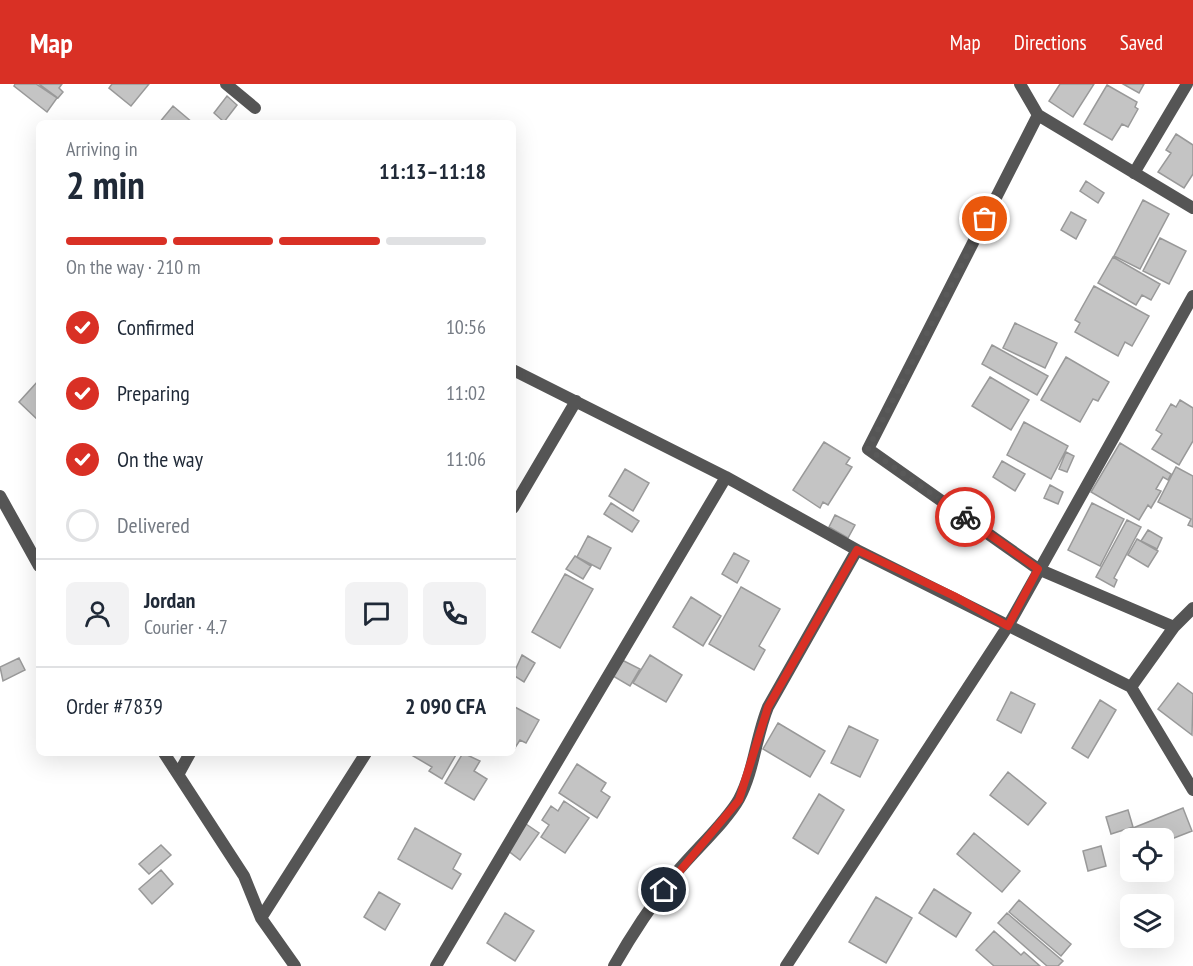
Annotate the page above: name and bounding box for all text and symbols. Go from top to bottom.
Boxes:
text: Map [30,24,73,61]
text: Map [950,29,981,56]
text: Directions [1014,29,1087,56]
text: Saved [1120,29,1163,56]
text: Arriving in [66,136,138,162]
text: 11:13–11:18 [379,157,486,185]
text: 2 min [66,159,145,210]
pin [959,193,1010,244]
icon: bag [968,202,1001,235]
text: On the way · 210 m [66,254,201,280]
icon: check [66,311,99,344]
text: Confirmed [117,313,194,341]
text: 10:56 [446,314,486,340]
icon: check [66,377,99,410]
text: Preparing [117,379,190,407]
text: 11:02 [446,380,486,406]
icon: check [66,443,99,476]
text: On the way [117,445,203,473]
text: 11:06 [446,446,486,472]
courier [935,487,995,547]
icon: bike [949,501,982,534]
text: Delivered [117,511,190,539]
button: person [66,582,129,645]
button: chat [345,582,408,645]
button: phone [423,582,486,645]
text: Jordan [144,586,195,614]
text: Courier · 4.7 [144,614,228,640]
text: Order #7839 [66,692,163,720]
text: 2 090 CFA [405,692,486,720]
map controls [1120,828,1174,948]
button: locate [1120,828,1174,882]
pin [638,864,689,915]
icon: home [647,873,680,906]
button: layers [1120,894,1174,948]

